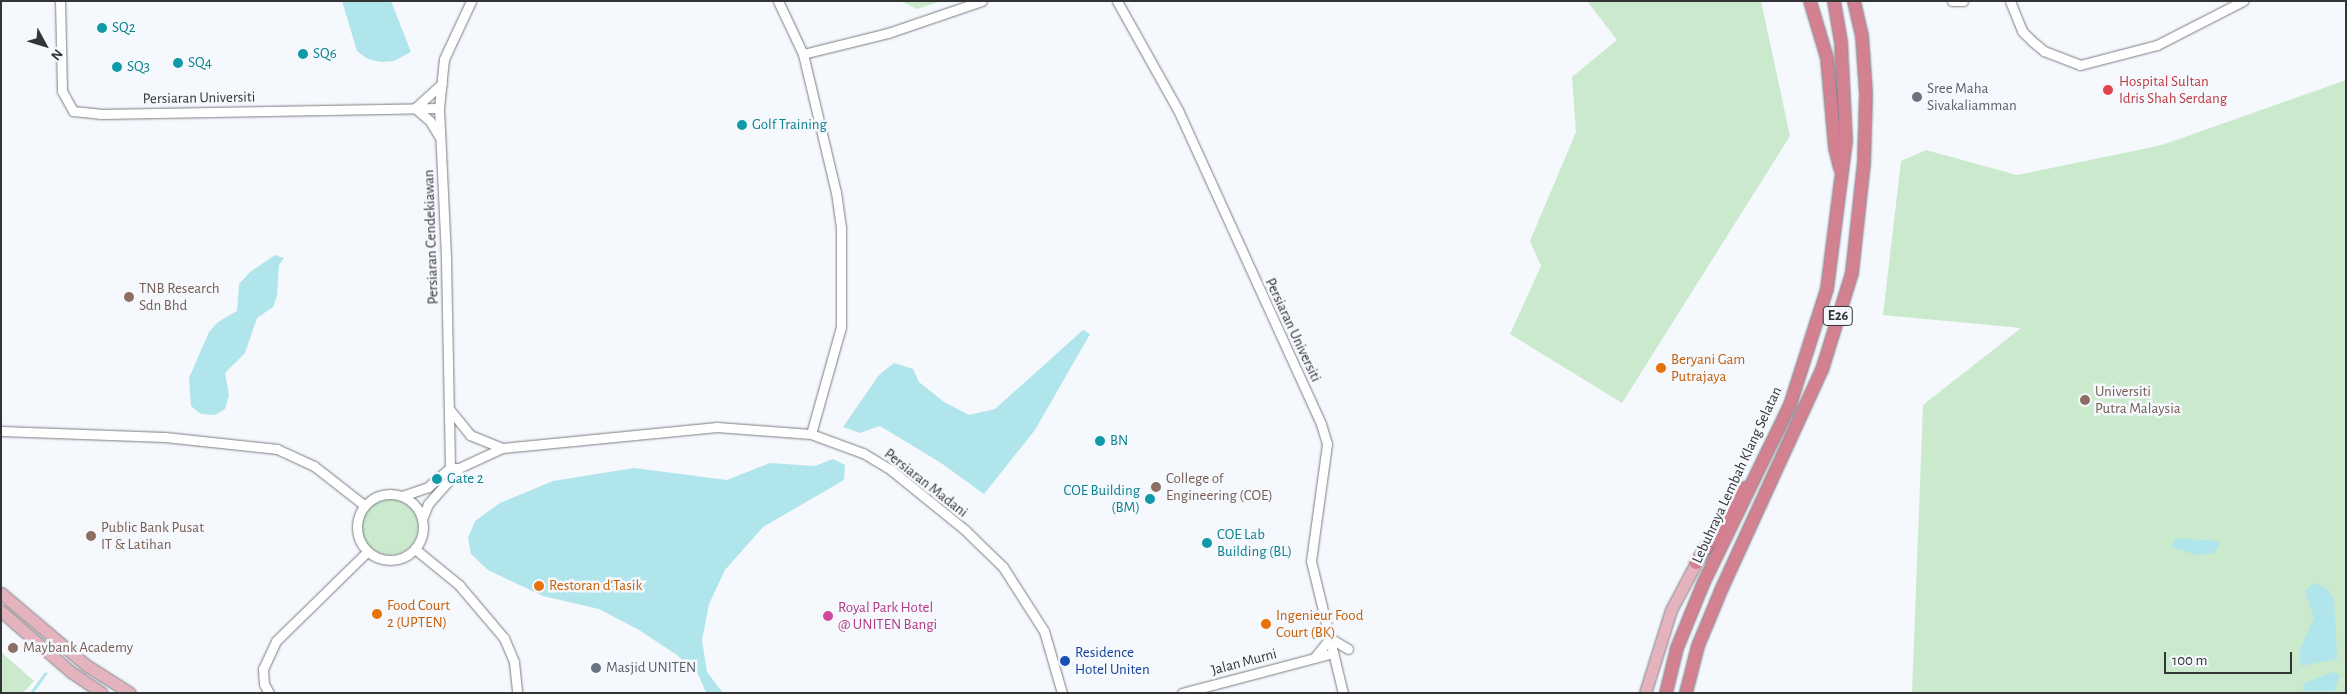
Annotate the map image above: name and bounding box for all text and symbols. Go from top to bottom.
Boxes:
place label: SQ2 [112,19,135,37]
north arrow [20,20,70,70]
marker: SQ2 [96,22,108,34]
place label: SQ6 [313,45,337,63]
text: N [48,46,65,63]
marker: SQ6 [297,48,309,60]
place label: SQ4 [188,54,212,72]
marker: SQ4 [172,57,184,69]
place label: SQ3 [127,58,150,76]
marker: SQ3 [111,61,123,73]
place label: Hospital Sultan Idris Shah Serdang [2119,72,2227,107]
place label: Sree Maha Sivakaliamman [1927,79,2017,114]
marker: Hospital Sultan Idris Shah Serdang [2101,83,2115,97]
street label: Persiaran Universiti [143,88,255,108]
marker: Sree Maha Sivakaliamman [1911,91,1923,103]
place label: Golf Training [752,116,827,134]
marker: Golf Training [736,119,748,131]
street label: Persiaran Cendekiawan [420,169,442,305]
street label: Persiaran Universiti [1261,275,1325,385]
place label: TNB Research Sdn Bhd [139,279,219,314]
marker: TNB Research Sdn Bhd [123,291,135,303]
road number: E26 [1822,304,1854,328]
place label: Beryani Gam Putrajaya [1671,350,1745,385]
marker: Beryani Gam Putrajaya [1655,362,1667,374]
place label: Universiti Putra Malaysia [2095,382,2181,417]
street label: Lebuhraya Lembah Klang Selatan [1688,384,1786,566]
marker: Universiti Putra Malaysia [2079,394,2091,406]
place label: BN [1110,432,1128,450]
marker: BN [1094,435,1106,447]
street label: Persiaran Madani [881,445,971,521]
place label: College of Engineering (COE) [1166,469,1273,504]
place label: Gate 2 [447,470,484,488]
marker: Gate 2 [431,473,443,485]
place label: COE Building (BM) [1064,481,1140,516]
marker: College of Engineering (COE) [1150,481,1162,493]
marker: COE Building (BM) [1144,493,1156,505]
place label: Public Bank Pusat IT & Latihan [101,518,204,553]
place label: COE Lab Building (BL) [1217,525,1292,560]
marker: Public Bank Pusat IT & Latihan [85,530,97,542]
marker: COE Lab Building (BL) [1201,537,1213,549]
place label: Restoran d'Tasik [549,577,642,595]
marker: Restoran d'Tasik [533,580,545,592]
place label: Food Court 2 (UPTEN) [387,596,450,631]
place label: Royal Park Hotel @ UNITEN Bangi [838,598,937,633]
place label: Ingenieur Food Court (BK) [1276,606,1363,641]
marker: Food Court 2 (UPTEN) [371,608,383,620]
marker: Royal Park Hotel @ UNITEN Bangi [822,610,834,622]
marker: Ingenieur Food Court (BK) [1260,618,1272,630]
place label: Maybank Academy [23,639,133,657]
marker: Maybank Academy [7,642,19,654]
scale bar [2167,642,2294,674]
place label: Residence Hotel Uniten [1075,643,1150,678]
street label: Jalan Murni [1209,645,1279,679]
text: 100 m [2172,653,2207,668]
marker: Residence Hotel Uniten [1059,655,1071,667]
place label: Masjid UNITEN [606,659,696,677]
marker: Masjid UNITEN [590,662,602,674]

